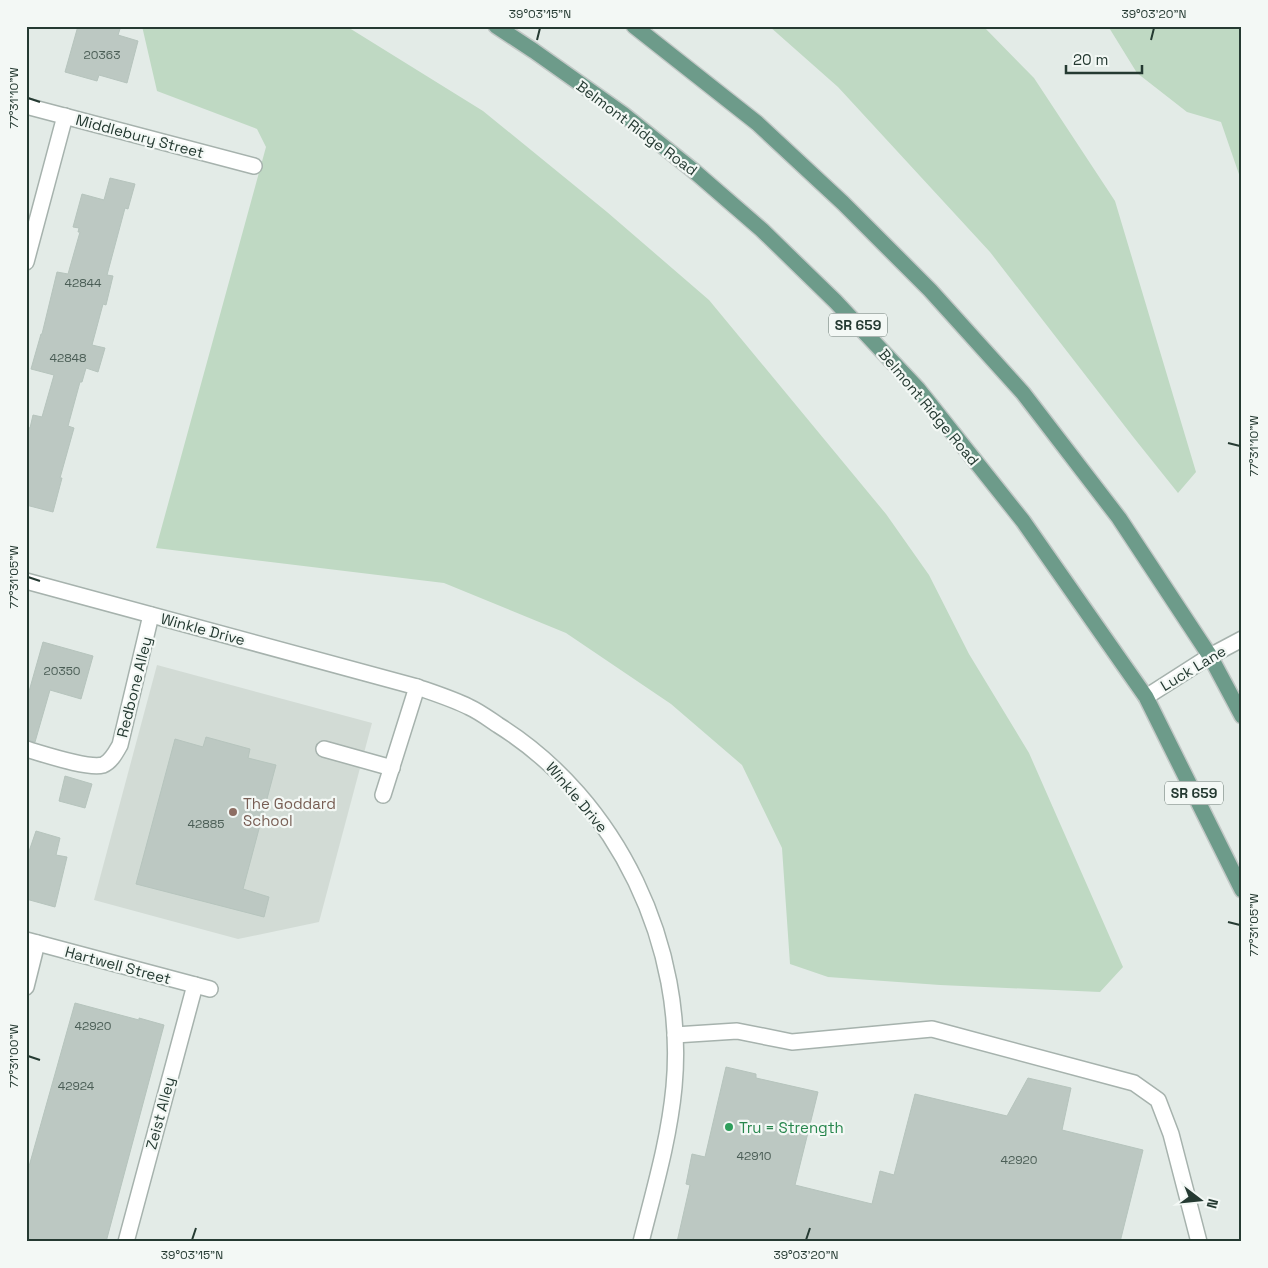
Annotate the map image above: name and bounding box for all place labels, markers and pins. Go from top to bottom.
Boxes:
place label: The Goddard School [243,794,336,830]
marker: The Goddard School [227,806,239,818]
place label: Tru = Strength [739,1118,844,1137]
marker: Tru = Strength [723,1121,735,1133]

